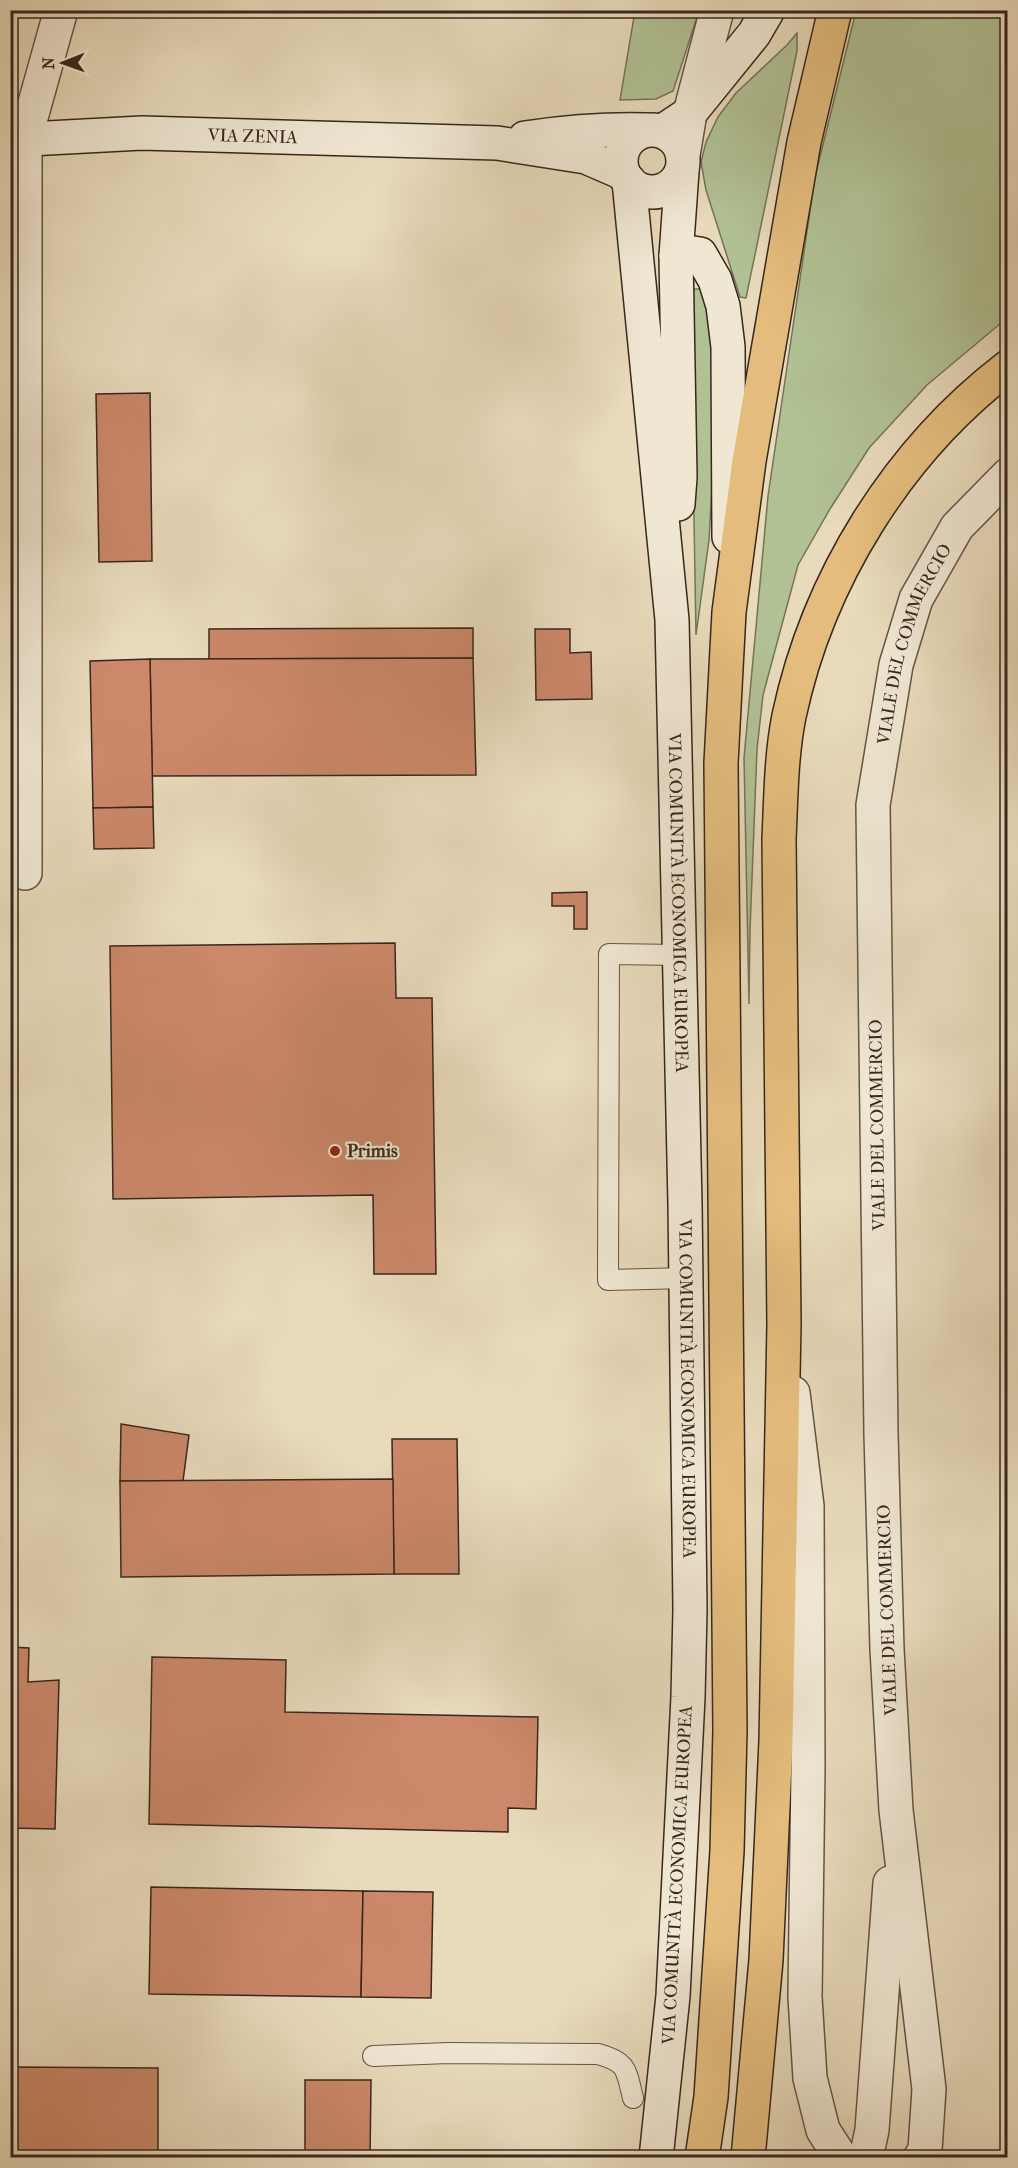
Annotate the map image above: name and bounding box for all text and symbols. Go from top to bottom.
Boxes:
north arrow [33,33,93,93]
text: N [39,56,58,69]
street label: VIA ZENIA [207,125,298,148]
street label: VIALE DEL COMMERCIO [873,540,956,747]
street label: VIA COMUNITÀ ECONOMICA EUROPEA [663,732,692,1073]
street label: VIALE DEL COMMERCIO [865,1019,890,1232]
place label: Primis [347,1141,398,1162]
marker: Primis [328,1144,342,1158]
street label: VIA COMUNITÀ ECONOMICA EUROPEA [674,1218,699,1559]
street label: VIALE DEL COMMERCIO [873,1504,902,1717]
street label: VIA COMUNITÀ ECONOMICA EUROPEA [657,1705,697,2046]

